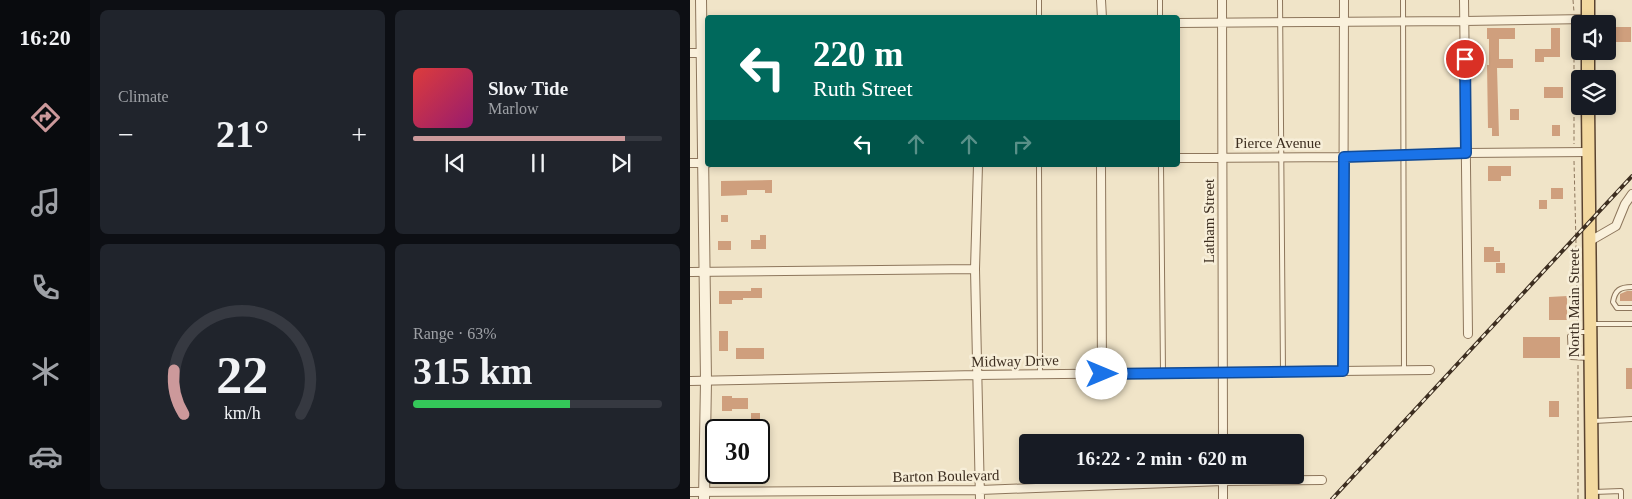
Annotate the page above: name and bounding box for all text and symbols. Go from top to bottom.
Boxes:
map controls [1571,15,1616,115]
button: sound [1571,15,1616,60]
text: 16:20 [19,25,71,50]
icon: left [730,35,795,100]
text: 220 m [813,35,903,74]
pin [1444,38,1486,80]
icon: arrive [1451,45,1479,73]
button: layers [1571,70,1616,115]
text: Ruth Street [813,76,913,101]
text: Slow Tide [488,78,568,99]
text: Climate [118,88,169,105]
icon: directions [28,100,63,135]
text: Marlow [488,100,539,117]
text: 21° [216,113,269,155]
text: − [118,119,134,150]
text: + [351,119,367,150]
icon: left [849,130,877,158]
icon: ahead [902,130,930,158]
icon: ahead [955,130,983,158]
icon: right [1008,130,1036,158]
street label: Pierce Avenue [1235,135,1321,151]
icon: previous [441,149,469,177]
icon: pause [524,149,552,177]
icon: next [607,149,635,177]
street label: Latham Street [1201,178,1217,263]
icon: music [28,185,63,220]
street label: North Main Street [1566,248,1582,358]
icon: phone [28,270,63,305]
text: Range · 63% [413,325,497,342]
text: 22 [217,347,269,404]
position arrow [1075,347,1127,399]
text: 315 km [413,350,532,392]
street label: Midway Drive [971,352,1059,370]
icon: climate [28,354,63,389]
text: km/h [224,403,261,423]
speed limit sign: 30 [705,419,770,484]
icon: car [28,439,63,474]
text: 16:22 · 2 min · 620 m [1076,448,1247,469]
street label: Barton Boulevard [892,467,1000,485]

